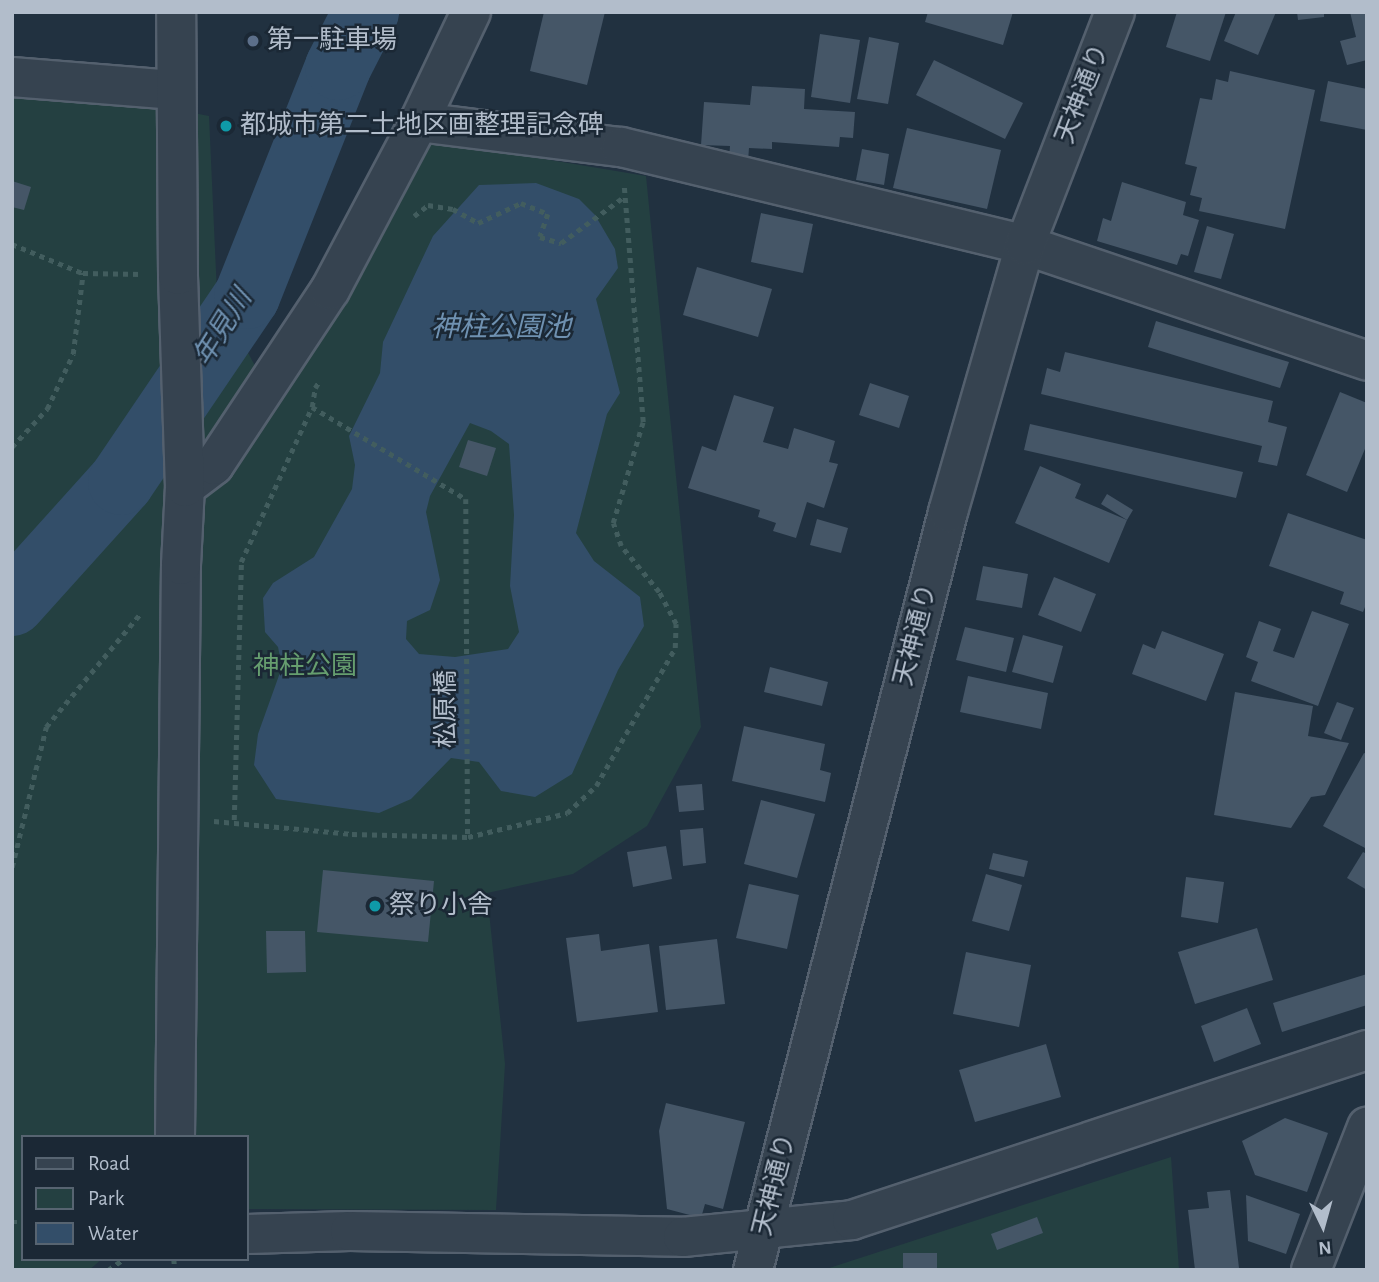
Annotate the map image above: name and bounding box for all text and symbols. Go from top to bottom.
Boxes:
place label: 第一駐車場 [267,25,397,57]
marker: 第一駐車場 [245,33,261,49]
street label: 天神通り [1050,40,1116,148]
place label: 都城市第二土地区画整理記念碑 [240,110,604,142]
marker: 都城市第二土地区画整理記念碑 [218,118,234,134]
water label: 年見川 [186,283,260,373]
water label: 神柱公園池 [431,311,571,345]
street label: 天神通り [888,581,944,689]
park label: 神柱公園 [253,651,357,683]
street label: 松原橋 [431,670,463,748]
place label: 祭り小舎 [389,890,493,922]
marker: 祭り小舎 [367,898,383,914]
street label: 天神通り [747,1131,803,1239]
legend [21,1135,248,1261]
text: Road [88,1153,130,1174]
text: Park [88,1188,124,1209]
north arrow [1288,1191,1358,1261]
text: Water [88,1223,138,1244]
text: N [1317,1237,1332,1257]

